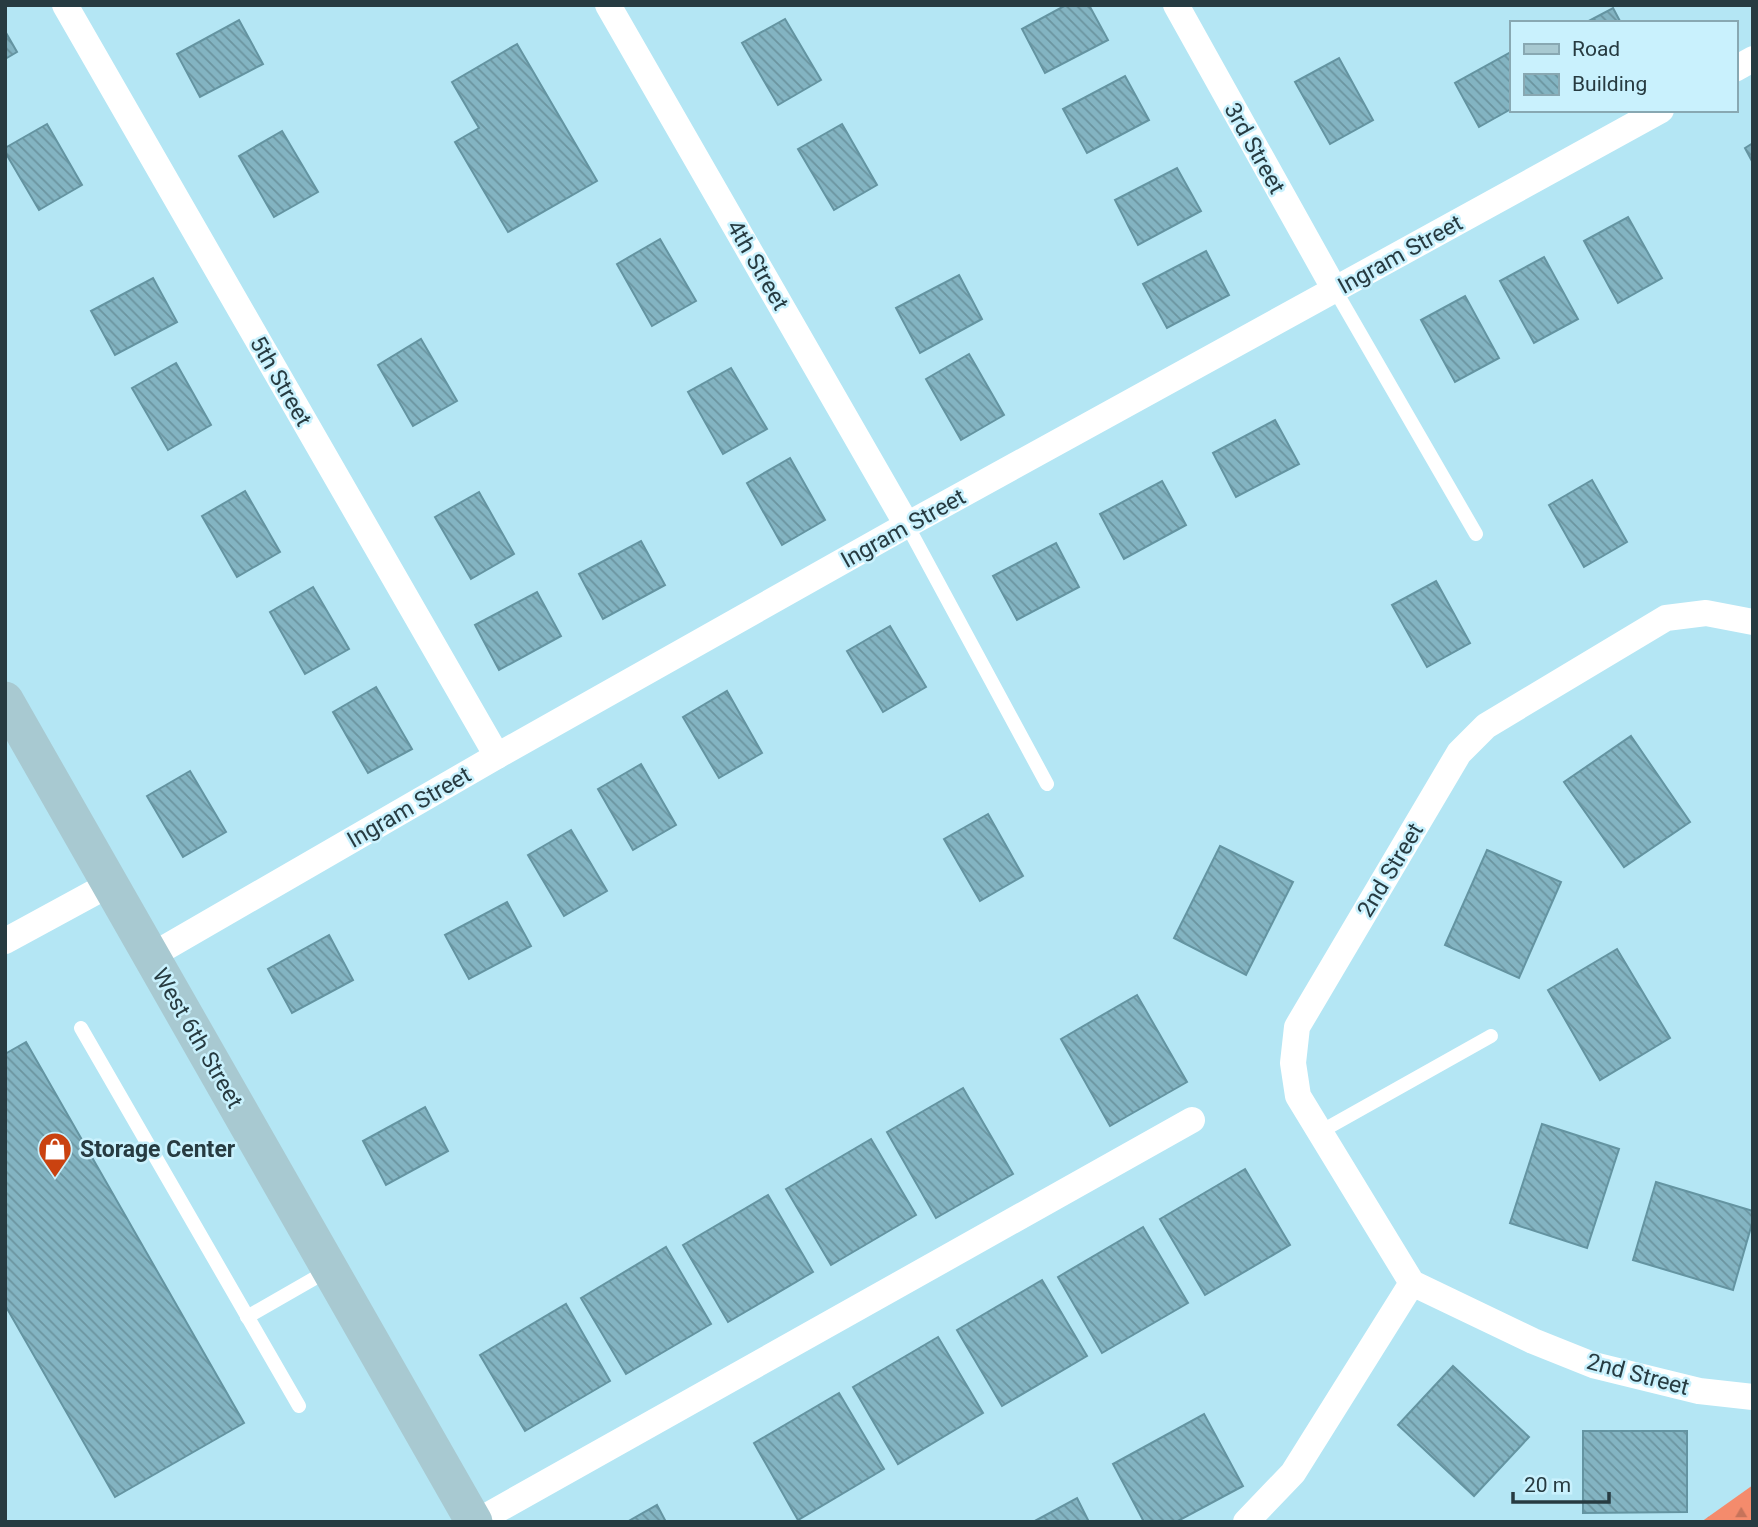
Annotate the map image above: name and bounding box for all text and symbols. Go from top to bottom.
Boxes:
legend [1510,21,1737,112]
text: Road [1572,37,1620,61]
text: Building [1572,72,1647,96]
street label: 3rd Street [1219,98,1291,198]
street label: Ingram Street [1333,209,1467,300]
street label: 4th Street [721,215,794,315]
street label: 5th Street [244,331,317,431]
street label: Ingram Street [836,483,970,574]
street label: Ingram Street [343,761,476,854]
street label: 2nd Street [1352,818,1429,922]
street label: West 6th Street [147,964,248,1113]
shop icon: Storage Center [36,1130,74,1179]
place label: Storage Center [80,1136,236,1163]
street label: 2nd Street [1584,1348,1692,1401]
scale bar [1513,1460,1609,1504]
text: 20 m [1524,1473,1571,1497]

